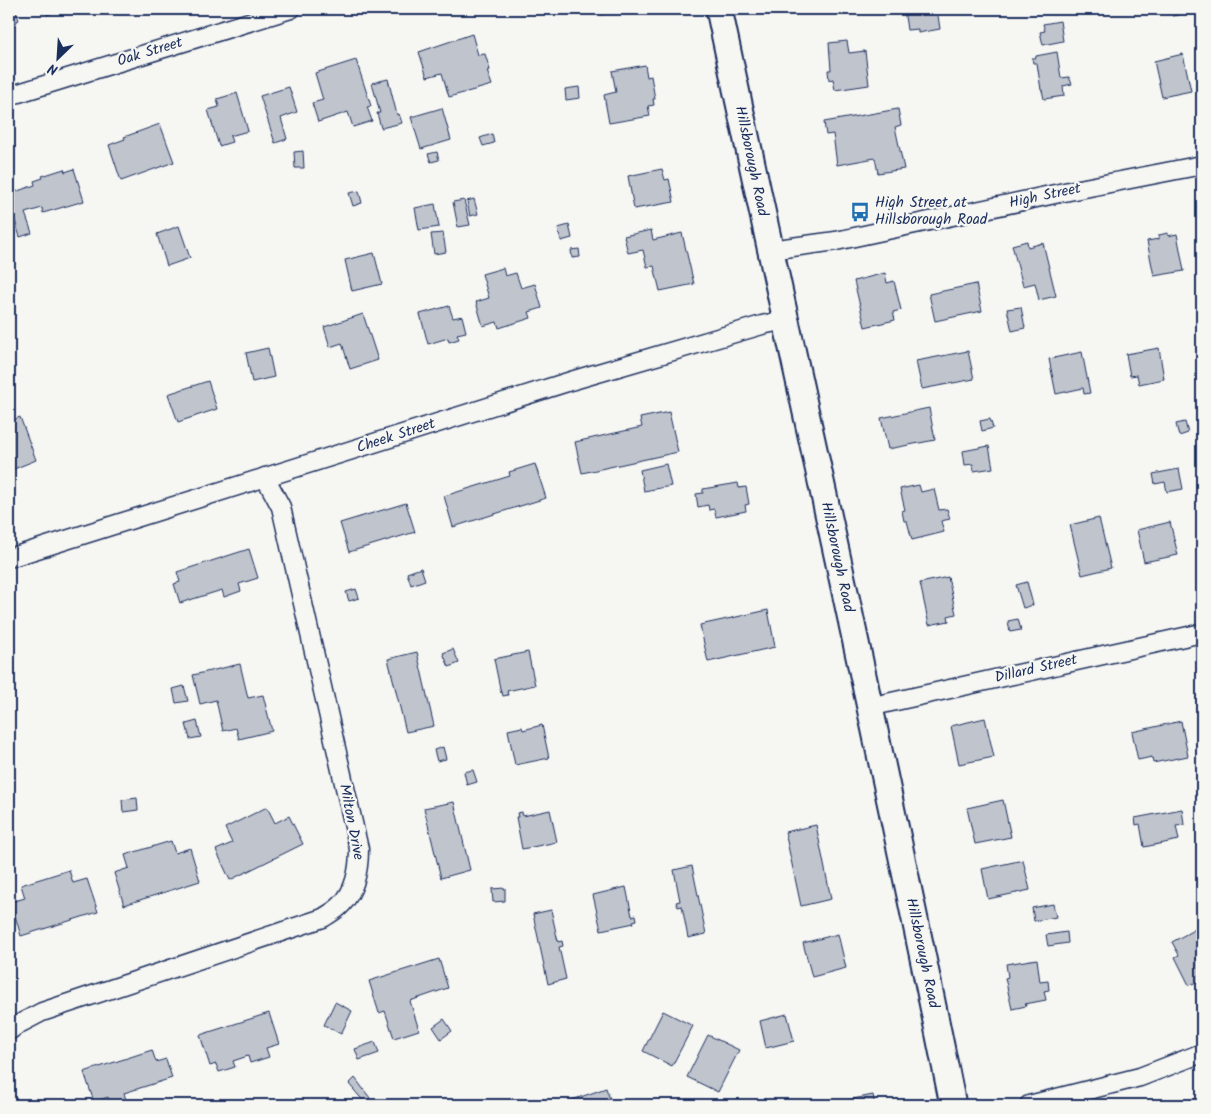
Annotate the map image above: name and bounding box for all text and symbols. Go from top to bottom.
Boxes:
street label: Oak Street [114,31,186,73]
north arrow [32,32,82,82]
text: N [44,57,62,81]
street label: Hillsborough Road [728,104,775,219]
street label: High Street [1007,177,1083,215]
place label: High Street at Hillsborough Road [875,191,988,232]
bus stop icon: High Street at Hillsborough Road [849,201,871,223]
street label: Cheek Street [353,412,439,460]
street label: Hillsborough Road [814,500,861,615]
street label: Dillard Street [992,648,1080,690]
street label: Milton Drive [332,782,370,862]
street label: Hillsborough Road [899,896,946,1011]

